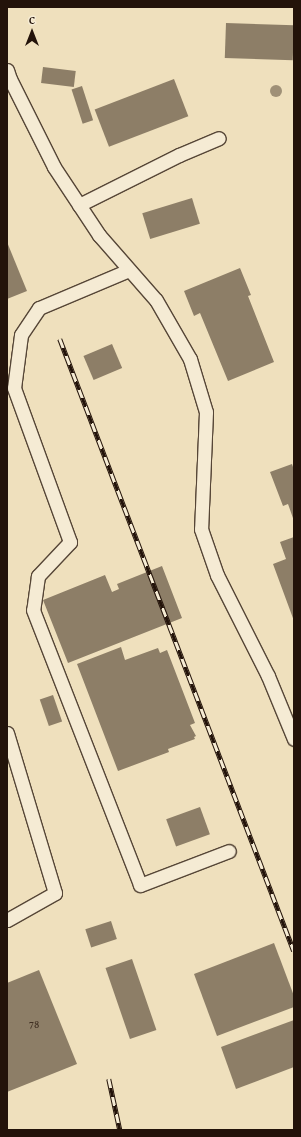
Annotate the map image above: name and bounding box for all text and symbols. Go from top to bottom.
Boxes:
north arrow [12,12,52,52]
text: С [29,12,35,28]
house number: 78 [29,1017,39,1031]

